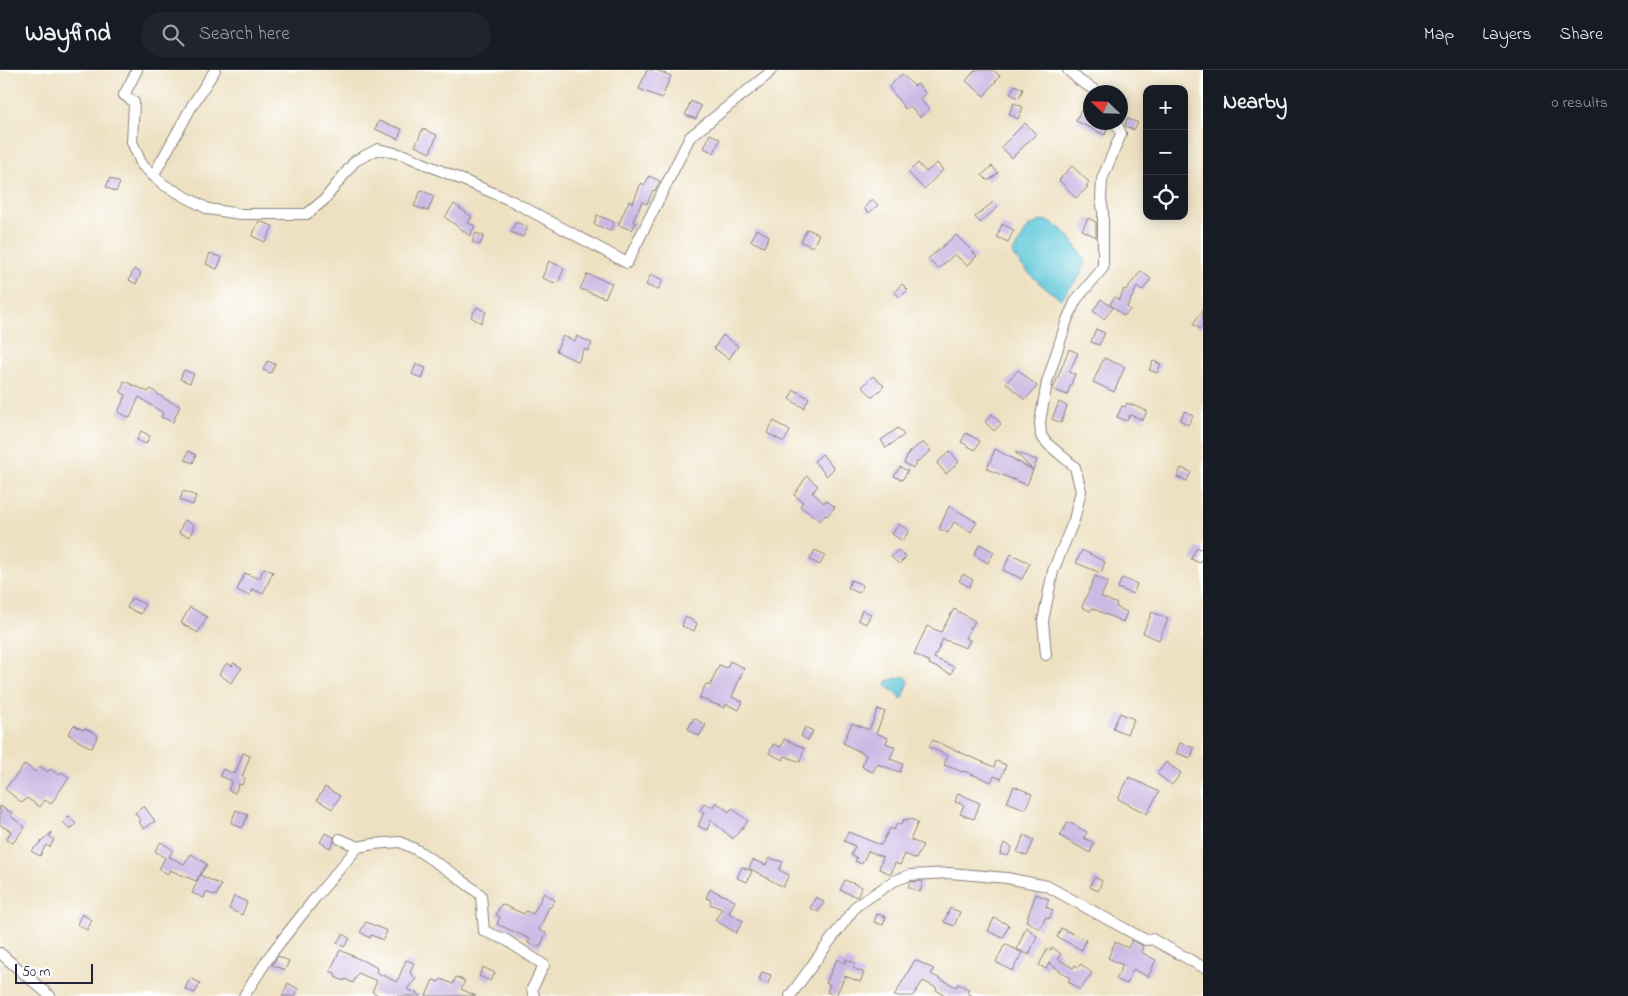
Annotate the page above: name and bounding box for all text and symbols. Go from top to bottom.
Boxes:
search box [141,12,491,57]
text: Wayfind [25,17,111,52]
icon: search [159,21,187,49]
text: Search here [199,21,290,48]
text: Map [1424,22,1454,48]
text: Layers [1482,22,1532,48]
text: Share [1560,22,1603,48]
north arrow [1083,85,1128,130]
map controls [1143,85,1188,220]
button: + [1143,85,1188,130]
text: Nearby [1223,88,1287,118]
text: 0 results [1552,91,1608,115]
button: − [1143,130,1188,175]
button: locate [1143,175,1188,220]
scale bar [15,961,92,984]
text: 50 m [22,962,50,983]

